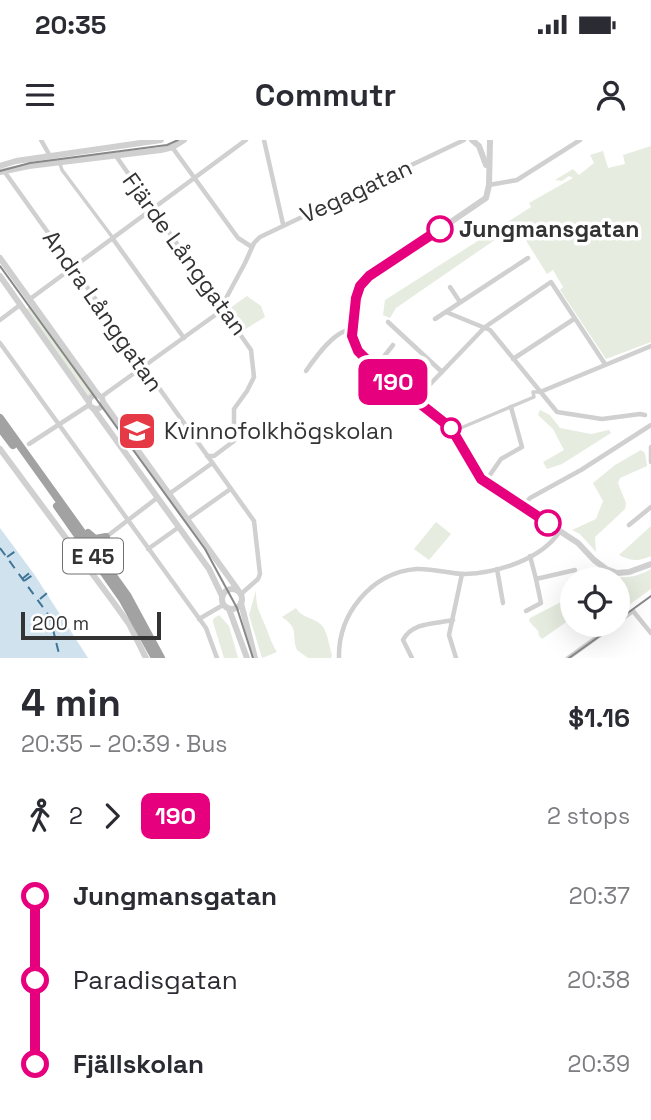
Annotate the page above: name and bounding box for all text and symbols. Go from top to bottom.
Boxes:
text: 20:35 [35,8,106,42]
text: Commutr [255,75,396,115]
icon: menu [21,76,59,114]
icon: person [592,76,630,114]
street label: Vegagatan [295,152,417,230]
street label: Fjärde Långgatan [116,167,254,341]
place label: Jungmansgatan [459,214,640,244]
marker: Jungmansgatan [427,216,453,242]
street label: Andra Långgatan [36,224,170,398]
line badge: 190 [353,359,433,405]
text: 190 [372,366,414,397]
school or university icon: Kvinnofolkhögskolan [116,410,158,452]
place label: Kvinnofolkhögskolan [164,416,393,446]
unlabelled marker [441,418,461,438]
unlabelled marker [535,510,561,536]
road number: E 45 [63,538,123,574]
map controls [560,567,630,637]
button: locate [560,567,630,637]
scale bar [21,609,161,641]
text: 200 m [32,611,89,636]
text: 4 min [21,679,121,727]
text: $1.16 [568,701,630,735]
text: 20:35 – 20:39 · Bus [21,729,227,759]
icon: walk [21,797,59,835]
icon: forward [93,797,131,835]
text: 190 [155,800,196,831]
text: 2 [69,801,83,831]
text: 2 stops [547,801,630,831]
text: Jungmansgatan [73,879,277,913]
text: 20:37 [569,881,630,911]
text: Paradisgatan [73,963,238,997]
text: 20:38 [567,965,630,995]
text: Fjällskolan [73,1047,204,1081]
text: 20:39 [568,1049,630,1079]

